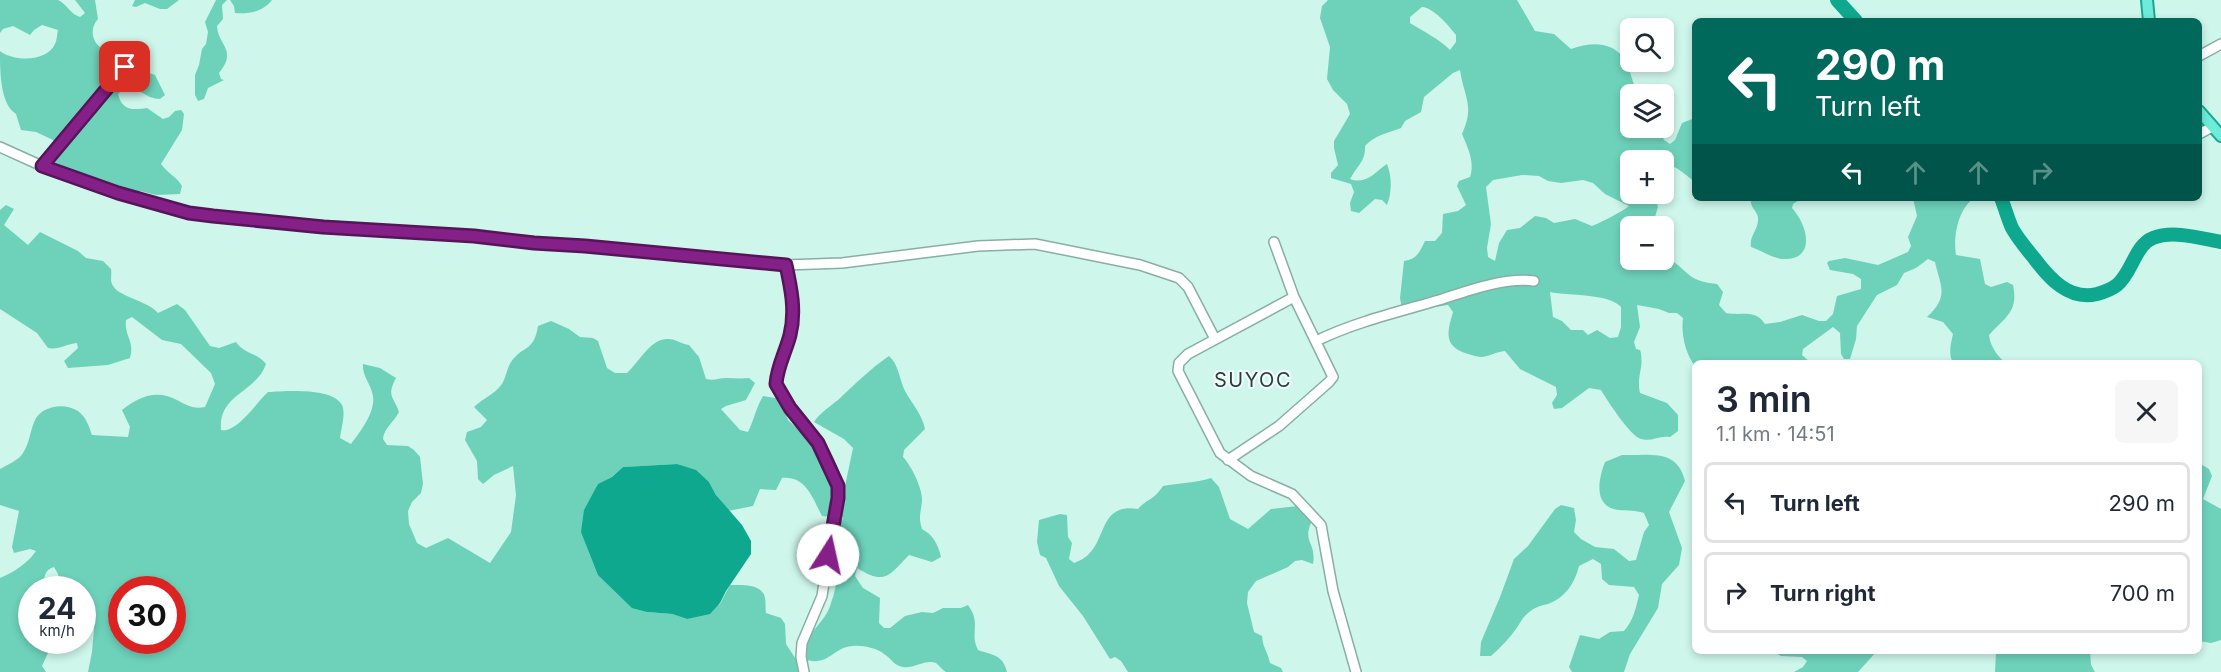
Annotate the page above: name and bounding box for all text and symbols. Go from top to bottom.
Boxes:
map controls [1620,18,1674,270]
button: search [1620,18,1674,72]
text: 290 m [1815,39,1945,90]
pin [99,41,150,92]
icon: left [1716,42,1794,120]
icon: arrive [108,50,141,83]
button: layers [1620,84,1674,138]
text: Turn left [1815,90,1921,123]
button: + [1620,150,1674,204]
icon: left [1836,156,1869,189]
icon: ahead [1899,156,1932,189]
icon: ahead [1962,156,1995,189]
icon: right [2025,156,2058,189]
button: − [1620,216,1674,270]
district label: SUYOC [1214,368,1292,392]
text: 3 min [1716,377,1812,421]
button: close [2115,380,2178,443]
text: 1.1 km · 14:51 [1716,422,1835,446]
icon: left [1719,486,1752,519]
text: Turn left [1770,490,1860,516]
text: 290 m [2109,490,2175,516]
position arrow [796,523,860,587]
speed limit sign: 30 [108,576,186,654]
icon: right [1719,576,1752,609]
text: Turn right [1770,580,1876,606]
text: 700 m [2110,580,2175,606]
text: 24 [38,590,76,626]
text: km/h [39,621,75,640]

